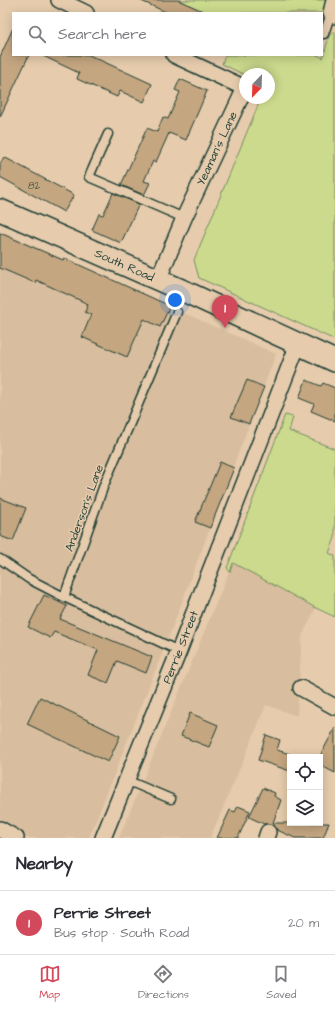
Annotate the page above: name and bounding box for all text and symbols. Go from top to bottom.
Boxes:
search box [12,12,323,56]
icon: search [26,23,48,45]
text: Search here [58,24,147,45]
north arrow [239,68,275,104]
street label: Yeaman's Lane [192,108,242,189]
house number: 82 [28,179,40,193]
street label: South Road [92,245,157,286]
your location [165,290,185,310]
pin: 1 [212,295,238,328]
street label: Anderson's Lane [61,462,108,554]
street label: Perrie Street [159,608,203,686]
map controls [287,754,323,826]
button: locate [287,754,323,790]
button: layers [287,790,323,826]
text: Nearby [16,852,73,876]
text: Perrie Street [54,903,151,924]
text: 1 [28,914,30,932]
text: 20 m [288,914,319,932]
text: Bus stop · South Road [54,924,189,942]
tab: Map [39,963,61,1002]
tab: Directions [138,963,189,1002]
tab: Saved [266,963,296,1002]

